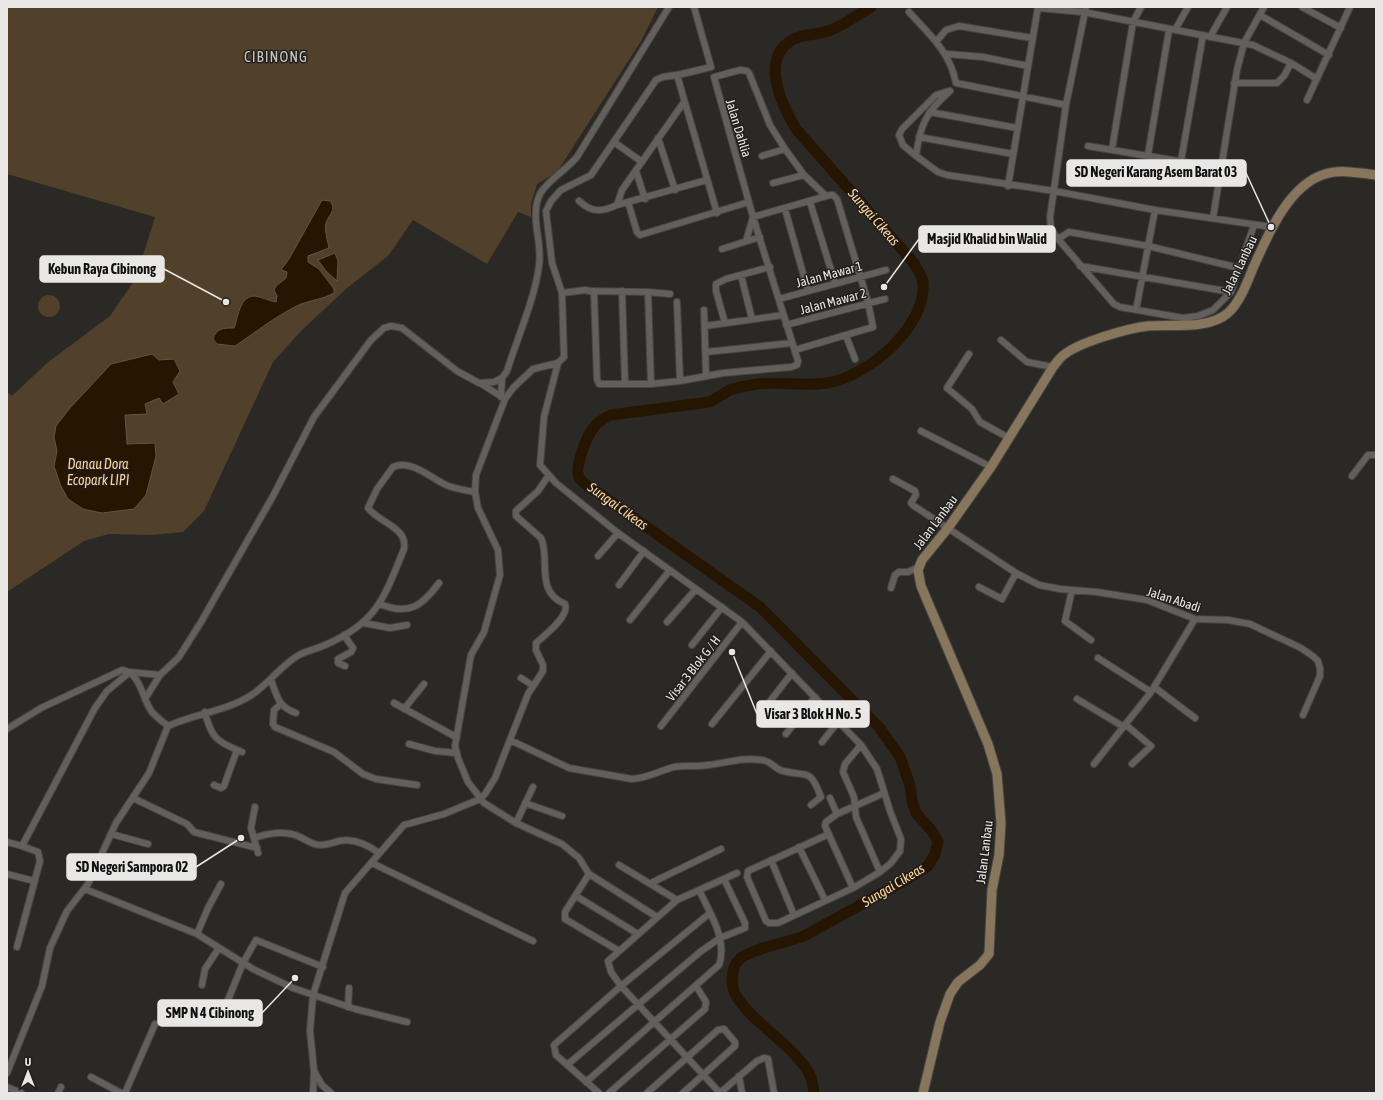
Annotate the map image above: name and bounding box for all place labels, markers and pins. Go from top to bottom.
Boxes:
callout: SD Negeri Karang Asem Barat 03 [1067,160,1246,186]
callout: Masjid Khalid bin Walid [919,226,1055,252]
callout: Kebun Raya Cibinong [40,256,164,282]
callout: Visar 3 Blok H No. 5 [757,701,869,727]
callout: SD Negeri Sampora 02 [67,854,196,880]
callout: SMP N 4 Cibinong [158,1000,262,1026]

